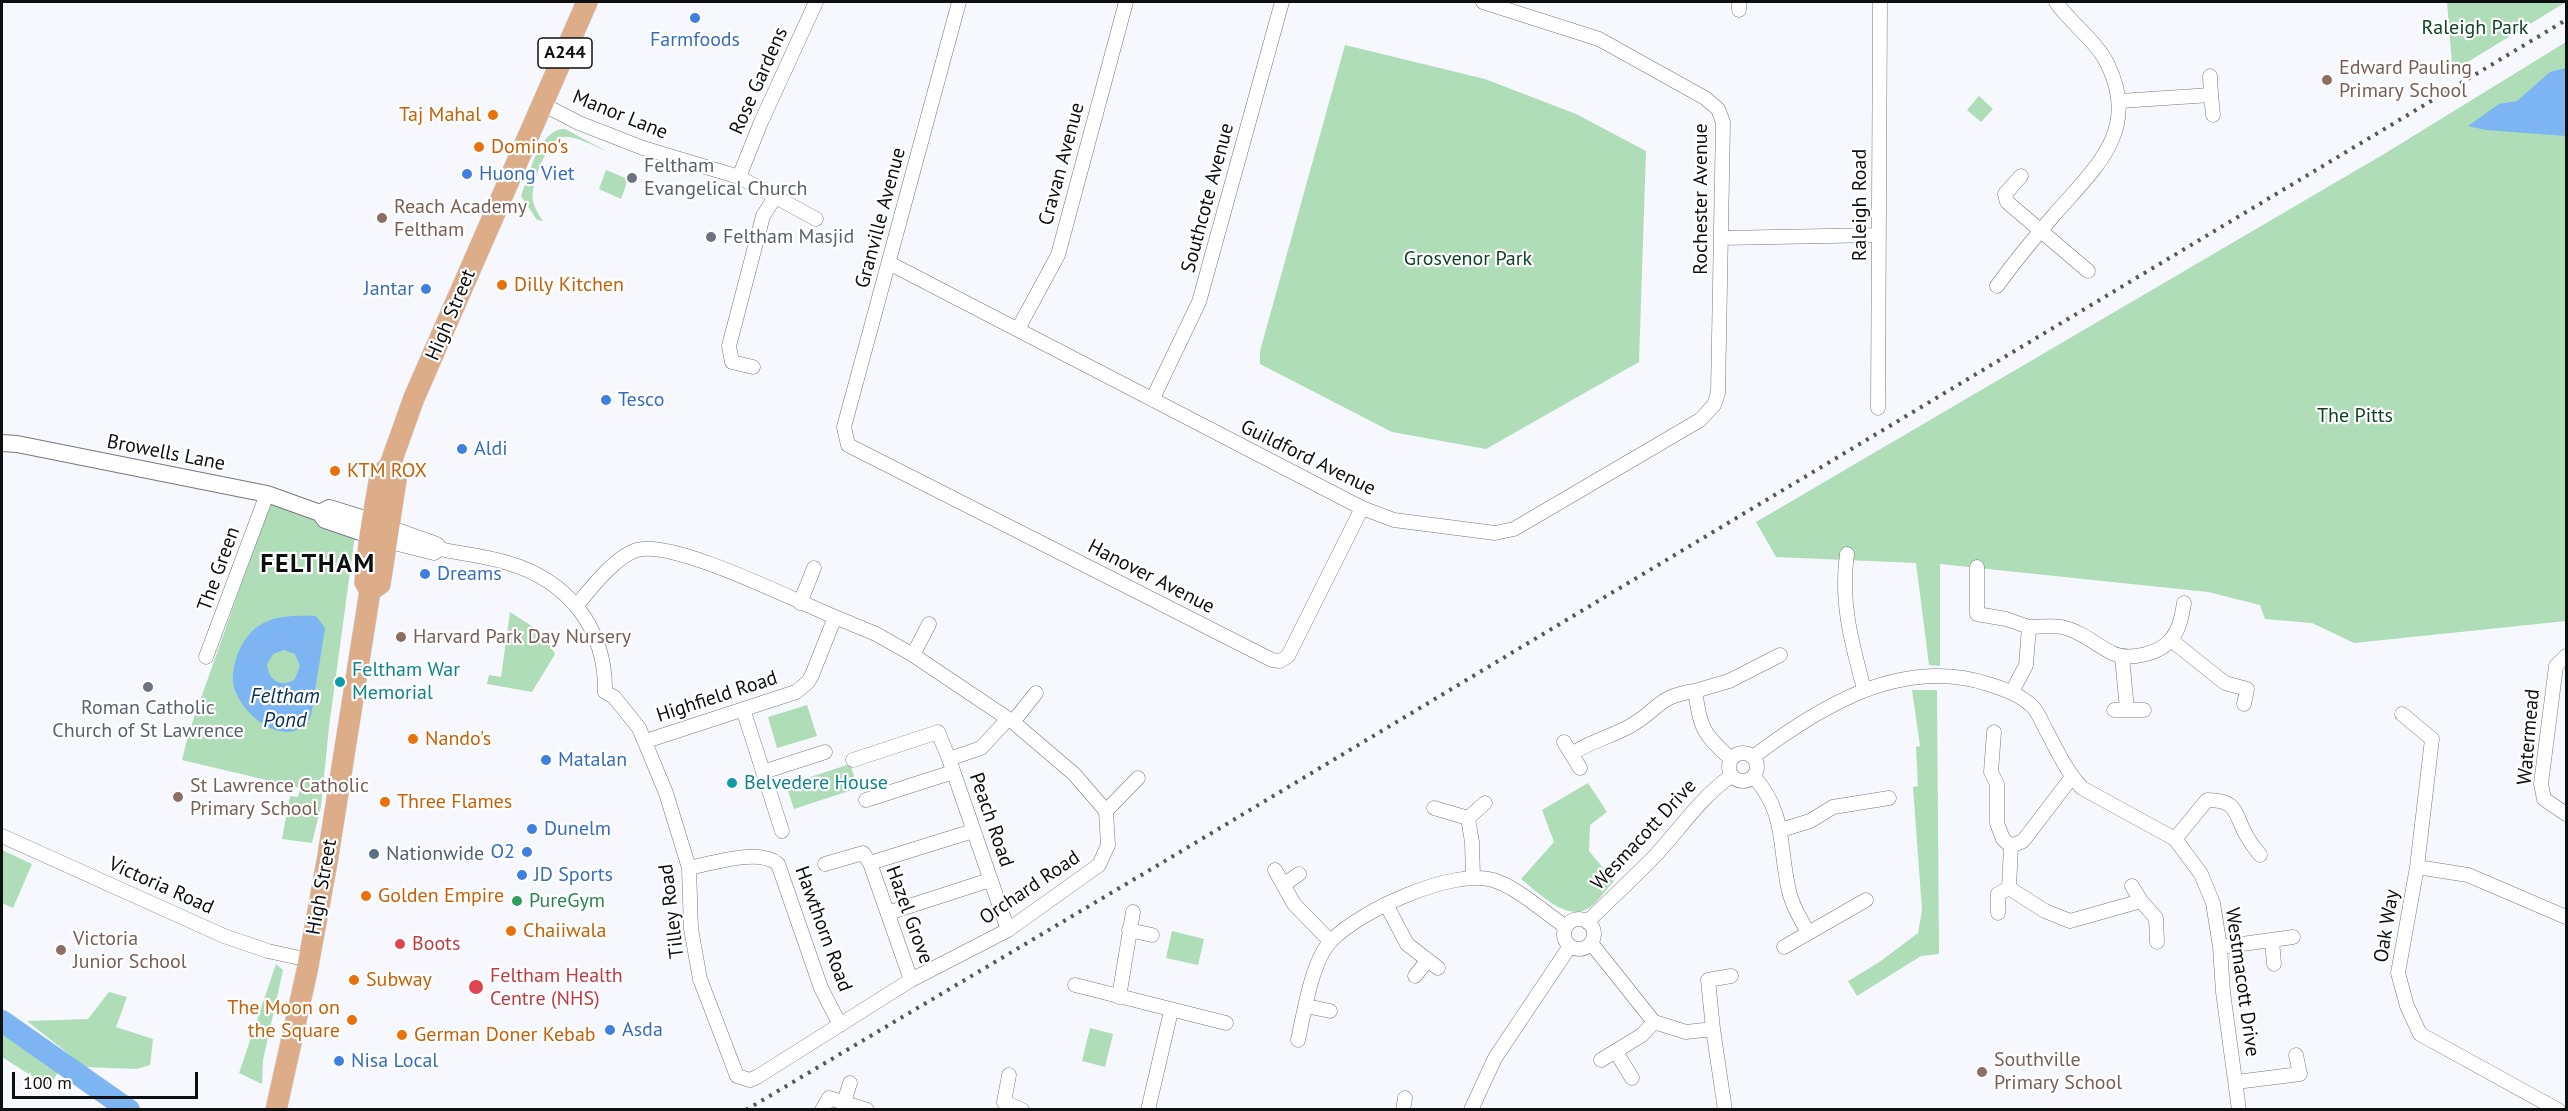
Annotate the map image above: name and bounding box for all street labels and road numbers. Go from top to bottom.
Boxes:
street label: Rose Gardens [725,24,793,138]
road number: A244 [538,38,592,68]
street label: Manor Lane [569,85,671,145]
street label: Cravan Avenue [1034,100,1090,228]
street label: Southcote Avenue [1177,121,1239,275]
street label: Rochester Avenue [1689,123,1713,275]
street label: Granville Avenue [851,145,911,291]
street label: Raleigh Road [1848,149,1872,261]
street label: High Street [421,266,481,364]
street label: Guildford Avenue [1237,415,1379,501]
street label: Browells Lane [105,430,227,476]
street label: The Green [193,524,245,614]
street label: Hanover Avenue [1084,535,1218,619]
street label: Highfield Road [654,666,780,728]
street label: Watermead [2513,688,2545,786]
street label: Peach Road [964,770,1018,870]
street label: Wesmacott Drive [1586,774,1702,896]
street label: High Street [302,837,342,937]
street label: Orchard Road [975,846,1085,930]
street label: Victoria Road [105,852,217,920]
street label: Tilley Road [654,862,690,960]
street label: Hawthorn Road [789,863,857,995]
street label: Hazel Grove [880,863,938,967]
street label: Oak Way [2369,888,2405,964]
street label: Westmacott Drive [2220,906,2264,1058]

